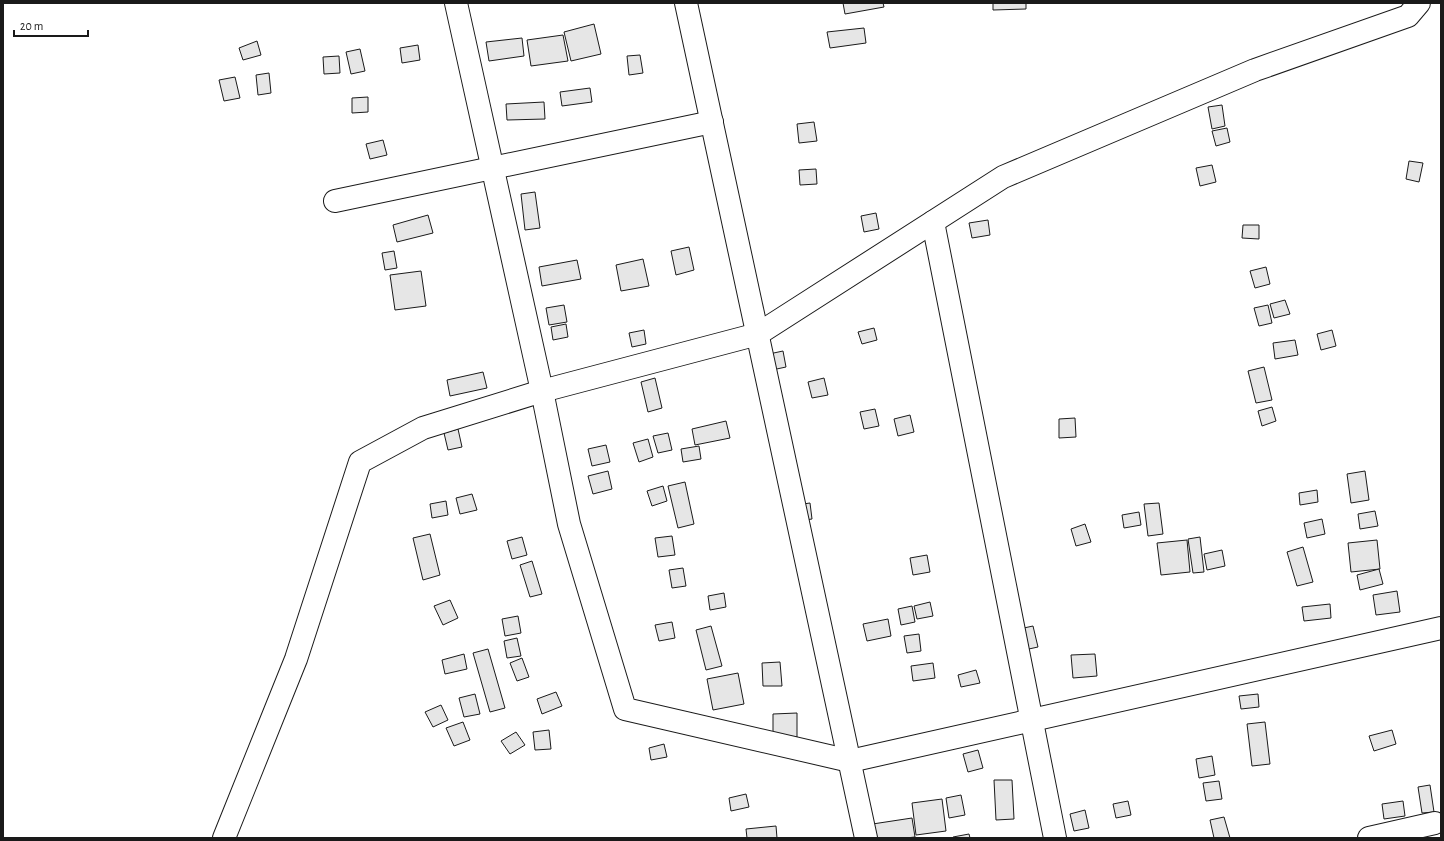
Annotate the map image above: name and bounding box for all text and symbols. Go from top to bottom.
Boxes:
scale bar [14,12,88,38]
text: 20 m [20,20,43,32]

